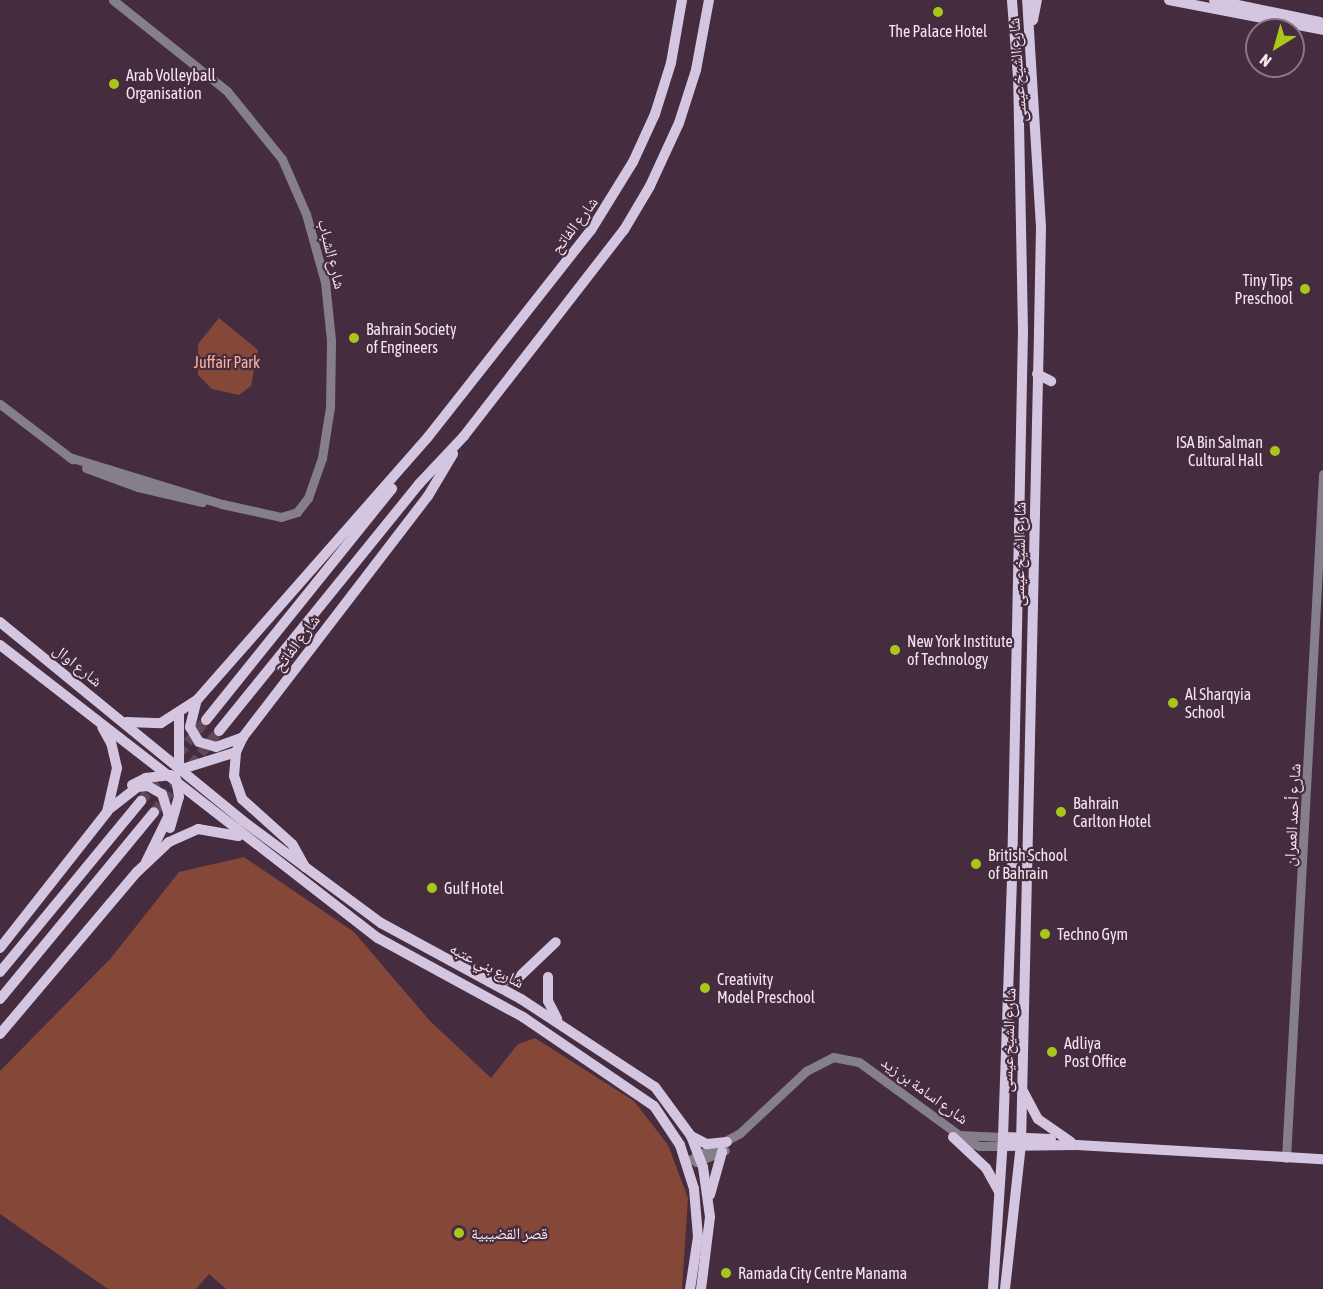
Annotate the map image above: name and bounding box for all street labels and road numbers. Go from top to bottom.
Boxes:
street label: شارع الشيخ عيسى [1004,17,1030,123]
street label: شارع الفاتح [546,193,602,257]
street label: شارع الشباب [314,217,350,291]
street label: شارع الشيخ عيسى [1008,502,1030,606]
street label: شارع الفاتح [268,611,324,675]
street label: شارع اوال [50,640,106,690]
street label: شارع أحمد العمران [1280,763,1304,867]
street label: شارع بني عتبه [447,938,527,992]
street label: شارع الشيخ عيسى [997,987,1019,1093]
street label: شارع اسامة بن زيد [878,1052,972,1128]

